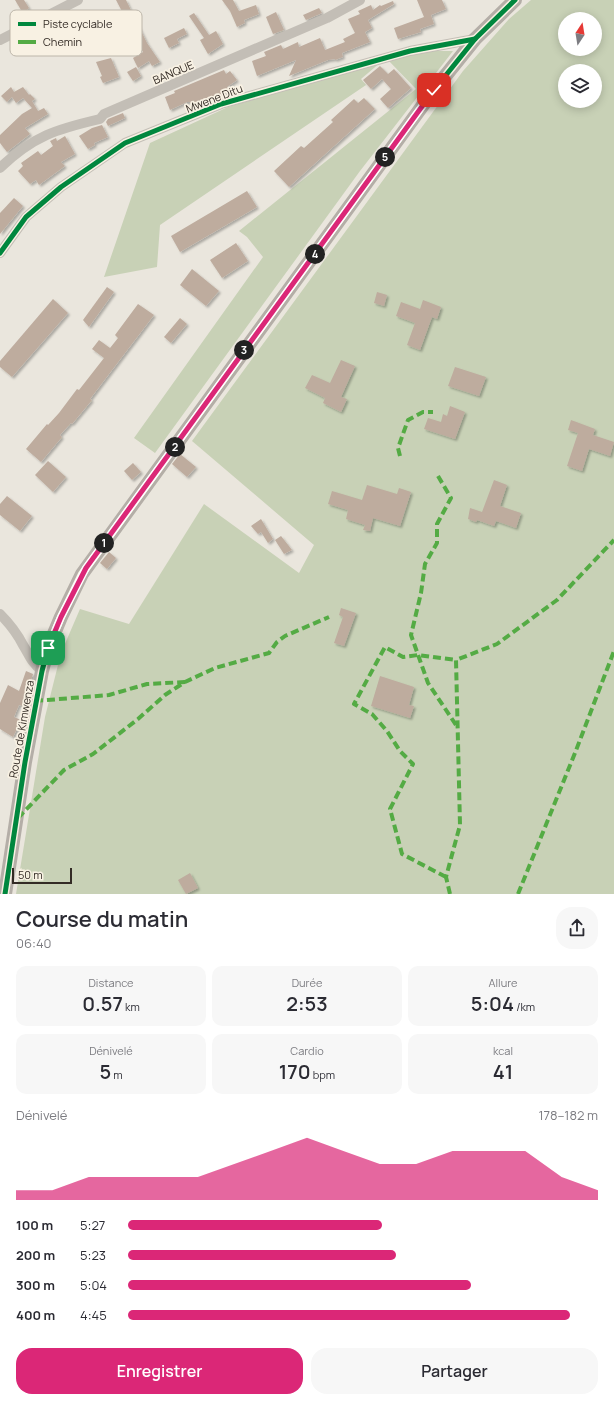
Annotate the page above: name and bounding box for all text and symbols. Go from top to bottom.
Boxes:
legend [10,10,142,56]
north arrow [558,12,602,56]
map controls [558,12,602,108]
text: Piste cyclable [43,16,113,31]
text: Chemin [43,34,82,49]
street label: BANQUE [150,57,196,87]
button: layers [558,64,602,108]
pin [417,73,451,107]
icon: check [423,79,445,101]
street label: Mwene Ditu [183,80,245,116]
pin: 5 [375,147,395,167]
text: 5 [382,149,388,164]
pin: 4 [305,244,325,264]
text: 4 [312,246,318,261]
pin: 3 [234,340,254,360]
text: 3 [241,342,247,357]
pin: 2 [165,437,185,457]
text: 2 [172,439,178,454]
pin: 1 [94,533,114,553]
text: 1 [102,535,106,550]
pin [31,631,65,665]
icon: arrive [37,637,59,659]
street label: Route de Kimwenza [5,679,37,779]
scale bar [12,866,72,885]
text: 50 m [18,867,43,882]
text: Course du matin [16,904,188,934]
button: share [556,907,598,949]
text: 06:40 [16,934,51,952]
text: Distance [88,975,134,990]
text: Durée [292,975,322,990]
text: Allure [489,975,517,990]
text: 0.57 [82,990,123,1017]
text: 2:53 [286,990,328,1017]
text: 5:04 [471,990,514,1017]
text: km [123,999,140,1014]
text: /km [514,999,535,1014]
text: Dénivelé [89,1043,133,1058]
text: Cardio [290,1043,324,1058]
text: kcal [493,1043,513,1058]
text: 5 [99,1058,111,1085]
text: 170 [279,1058,311,1085]
text: 41 [493,1058,513,1085]
text: m [111,1067,123,1082]
text: bpm [311,1067,335,1082]
text: Dénivelé [16,1106,67,1124]
text: 178–182 m [538,1106,598,1124]
text: 100 m [16,1216,53,1234]
text: 5:27 [80,1216,105,1234]
text: 200 m [16,1246,55,1264]
text: 5:23 [80,1246,106,1264]
text: 300 m [16,1276,55,1294]
text: 5:04 [80,1276,107,1294]
text: 400 m [16,1306,55,1324]
text: 4:45 [80,1306,107,1324]
button: Enregistrer [16,1348,303,1394]
button: Partager [311,1348,598,1394]

